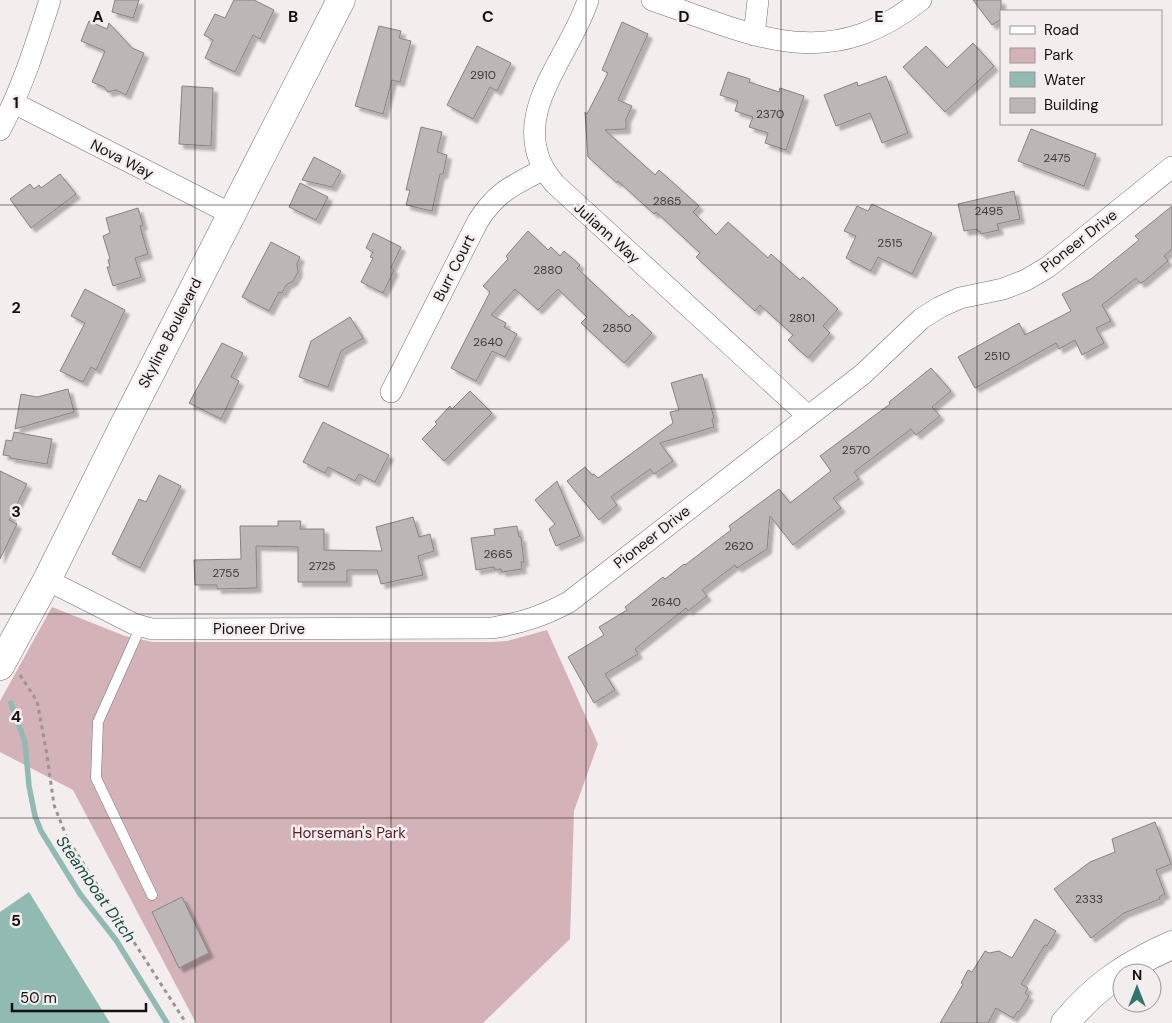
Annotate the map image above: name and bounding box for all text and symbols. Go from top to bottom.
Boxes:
text: A [92,6,104,27]
text: B [288,6,298,27]
text: C [482,6,494,27]
text: D [678,6,690,27]
text: E [874,6,884,27]
legend [1000,10,1162,125]
text: Road [1044,20,1079,40]
text: Park [1044,45,1074,65]
house number: 2910 [470,67,496,83]
text: Water [1044,70,1086,90]
text: 1 [13,92,19,113]
text: Building [1044,95,1099,115]
house number: 2370 [756,106,784,122]
street label: Nova Way [87,135,158,184]
house number: 2475 [1043,150,1071,166]
house number: 2865 [653,193,681,209]
street label: Juliann Way [570,198,645,268]
house number: 2495 [975,203,1003,219]
street label: Pioneer Drive [1037,205,1121,277]
street label: Burr Court [429,231,479,305]
house number: 2515 [877,235,903,251]
house number: 2880 [533,262,563,278]
street label: Skyline Boulevard [134,274,206,392]
text: 2 [11,297,21,318]
house number: 2801 [789,310,815,326]
house number: 2850 [602,320,632,336]
house number: 2640 [473,334,503,350]
house number: 2510 [984,348,1010,364]
house number: 2570 [842,442,870,458]
text: 3 [11,501,21,522]
street label: Pioneer Drive [610,501,694,573]
house number: 2620 [724,538,754,554]
house number: 2665 [483,546,513,562]
house number: 2725 [308,558,336,574]
house number: 2755 [212,565,240,581]
house number: 2640 [651,594,681,610]
street label: Pioneer Drive [213,619,305,639]
text: 4 [11,706,21,727]
park label: Horseman's Park [292,823,406,843]
water label: Steamboat Ditch [51,832,141,946]
house number: 2333 [1075,891,1103,907]
text: 5 [11,910,21,931]
north arrow [1112,963,1162,1013]
text: N [1132,966,1142,984]
scale bar [12,980,146,1012]
text: 50 m [20,988,57,1008]

